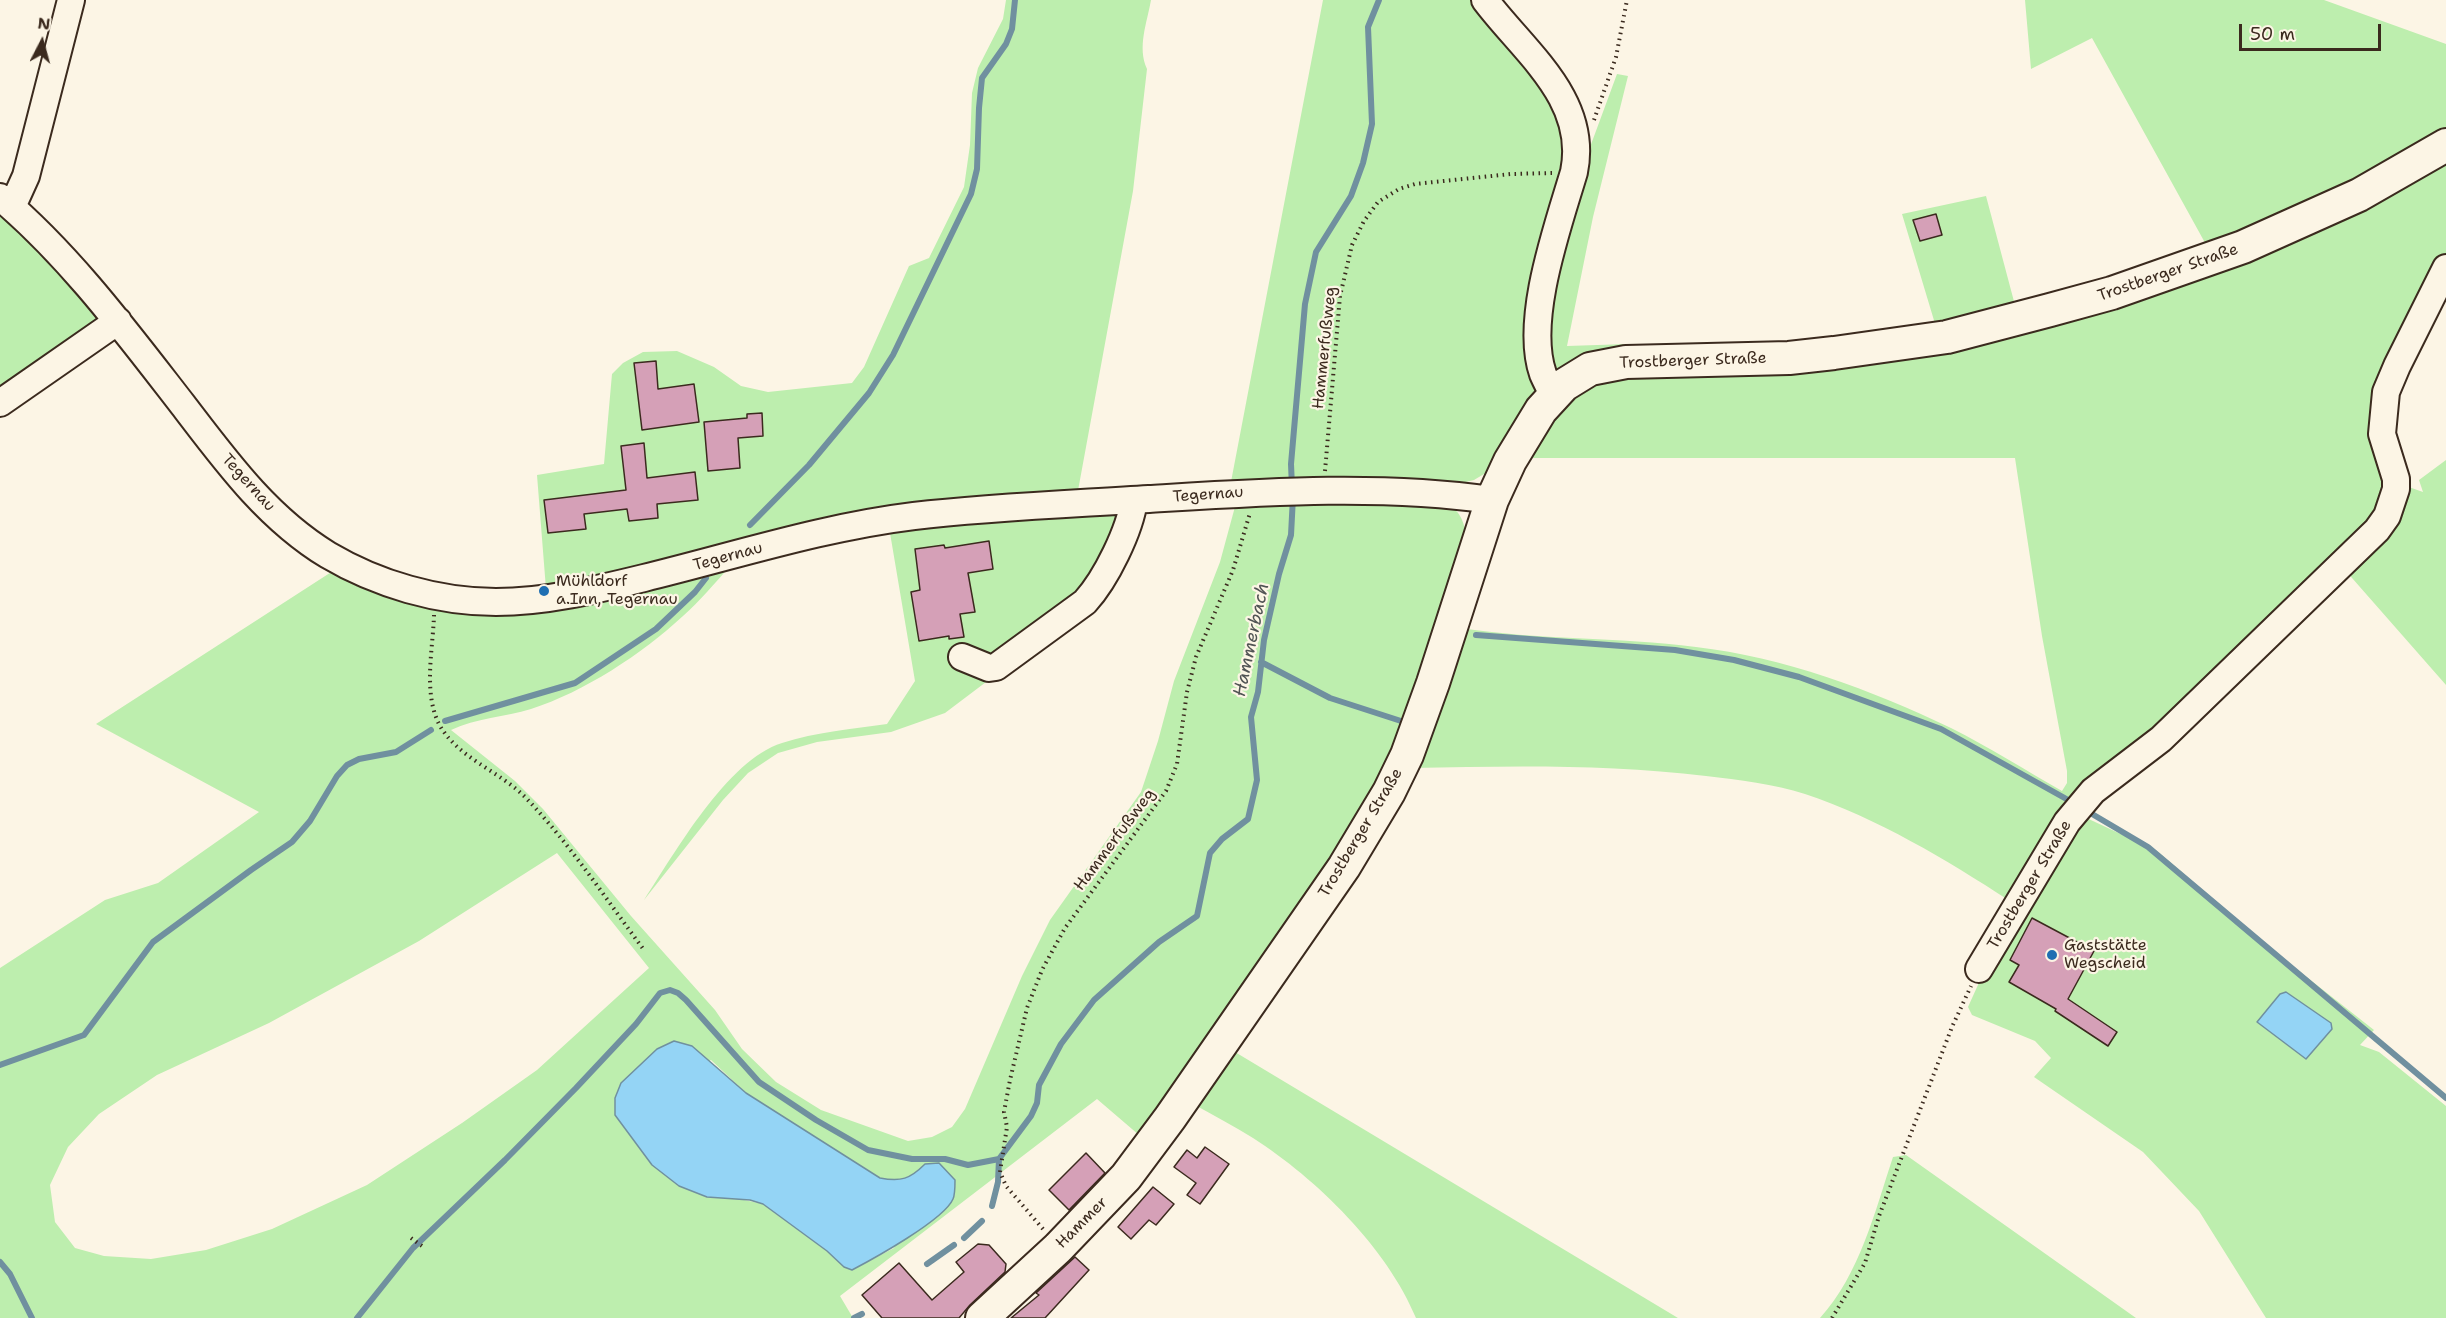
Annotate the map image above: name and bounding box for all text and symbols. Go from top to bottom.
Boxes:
north arrow [12,12,72,72]
text: N [37,12,51,35]
scale bar [2242,12,2384,50]
text: 50 m [2250,22,2295,46]
street label: Trostberger Straße [2095,240,2241,306]
street label: Hammerfußweg [1309,286,1341,410]
street label: Trostberger Straße [1619,349,1767,373]
street label: Tegernau [217,450,279,516]
street label: Tegernau [1172,483,1244,507]
street label: Tegernau [691,539,765,575]
place label: Mühldorf a.Inn, Tegernau [556,572,678,610]
water label: Hammerbach [1229,581,1275,699]
marker: Mühldorf a.Inn, Tegernau [537,584,551,598]
street label: Trostberger Straße [1315,765,1407,901]
street label: Hammerfußweg [1070,785,1160,895]
street label: Trostberger Straße [1984,817,2076,953]
place label: Gaststätte Wegscheid [2064,936,2147,974]
marker: Gaststätte Wegscheid [2045,948,2059,962]
street label: Hammer [1052,1193,1112,1253]

